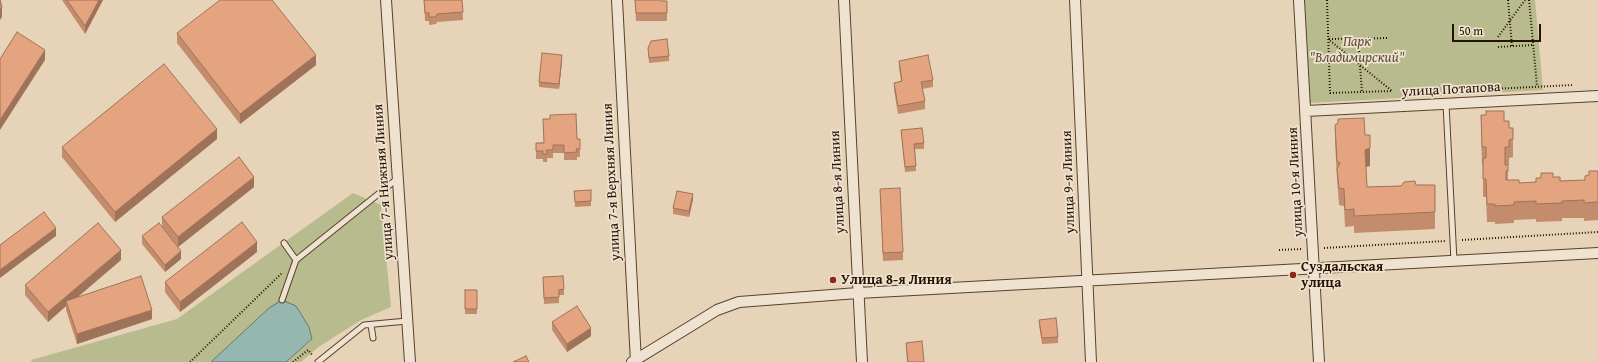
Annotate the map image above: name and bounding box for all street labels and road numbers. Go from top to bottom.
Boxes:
street label: улица Потапова [1401,79,1501,101]
street label: улица 7-я Нижняя Линия [370,103,398,261]
street label: улица 7-я Верхняя Линия [599,103,625,261]
street label: улица 10-я Линия [1285,127,1307,237]
street label: улица 8-я Линия [827,130,849,234]
street label: улица 9-я Линия [1059,130,1079,234]

